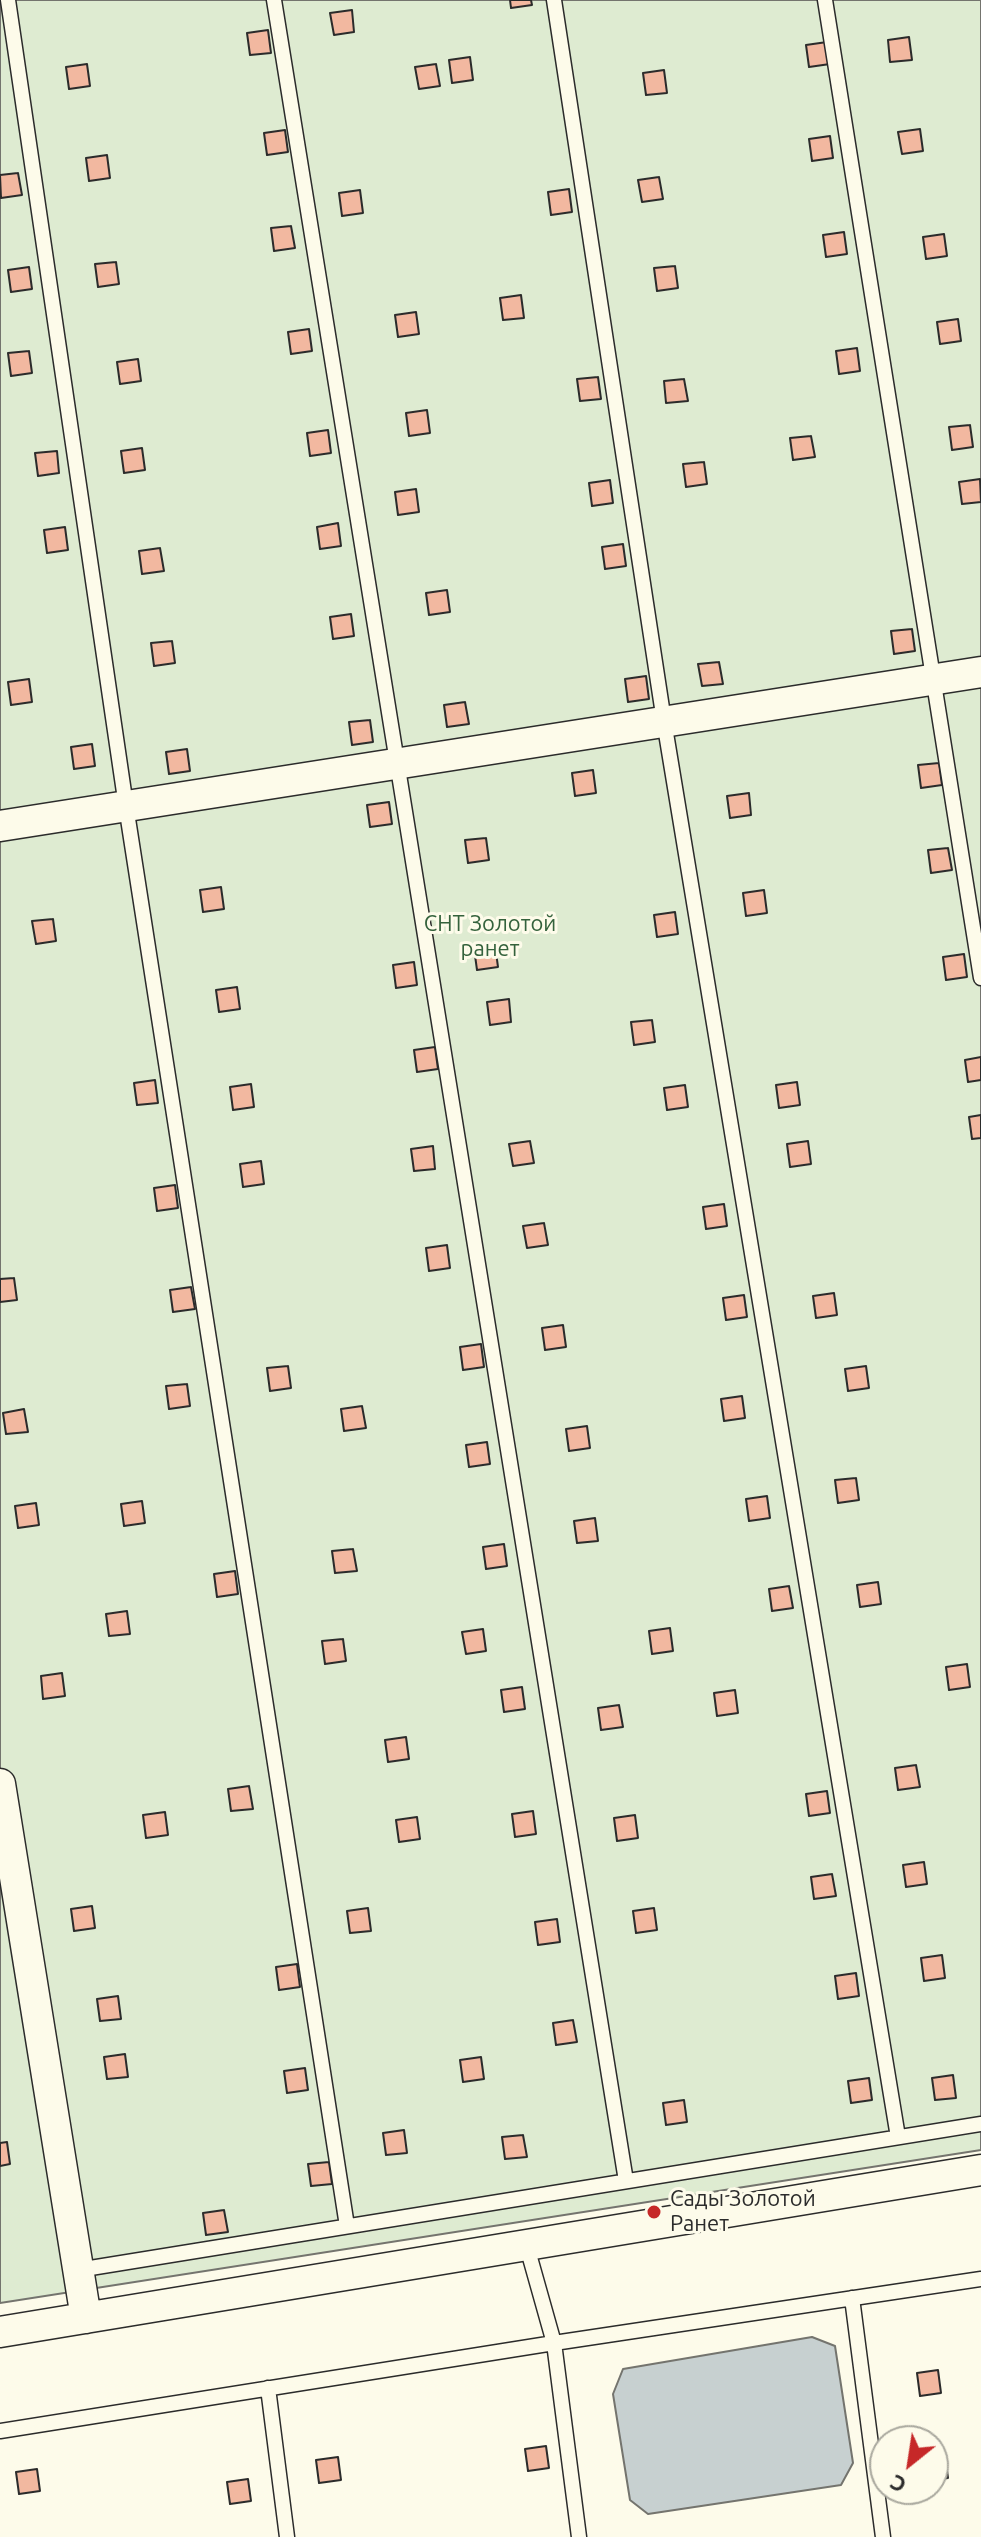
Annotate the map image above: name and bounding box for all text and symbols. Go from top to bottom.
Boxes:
park label: СНТ Золотой ранет [424,911,556,962]
place label: Сады Золотой Ранет [670,2186,816,2238]
marker: Сады Золотой Ранет [645,2203,663,2221]
north arrow [869,2425,949,2505]
text: С [885,2470,910,2499]

